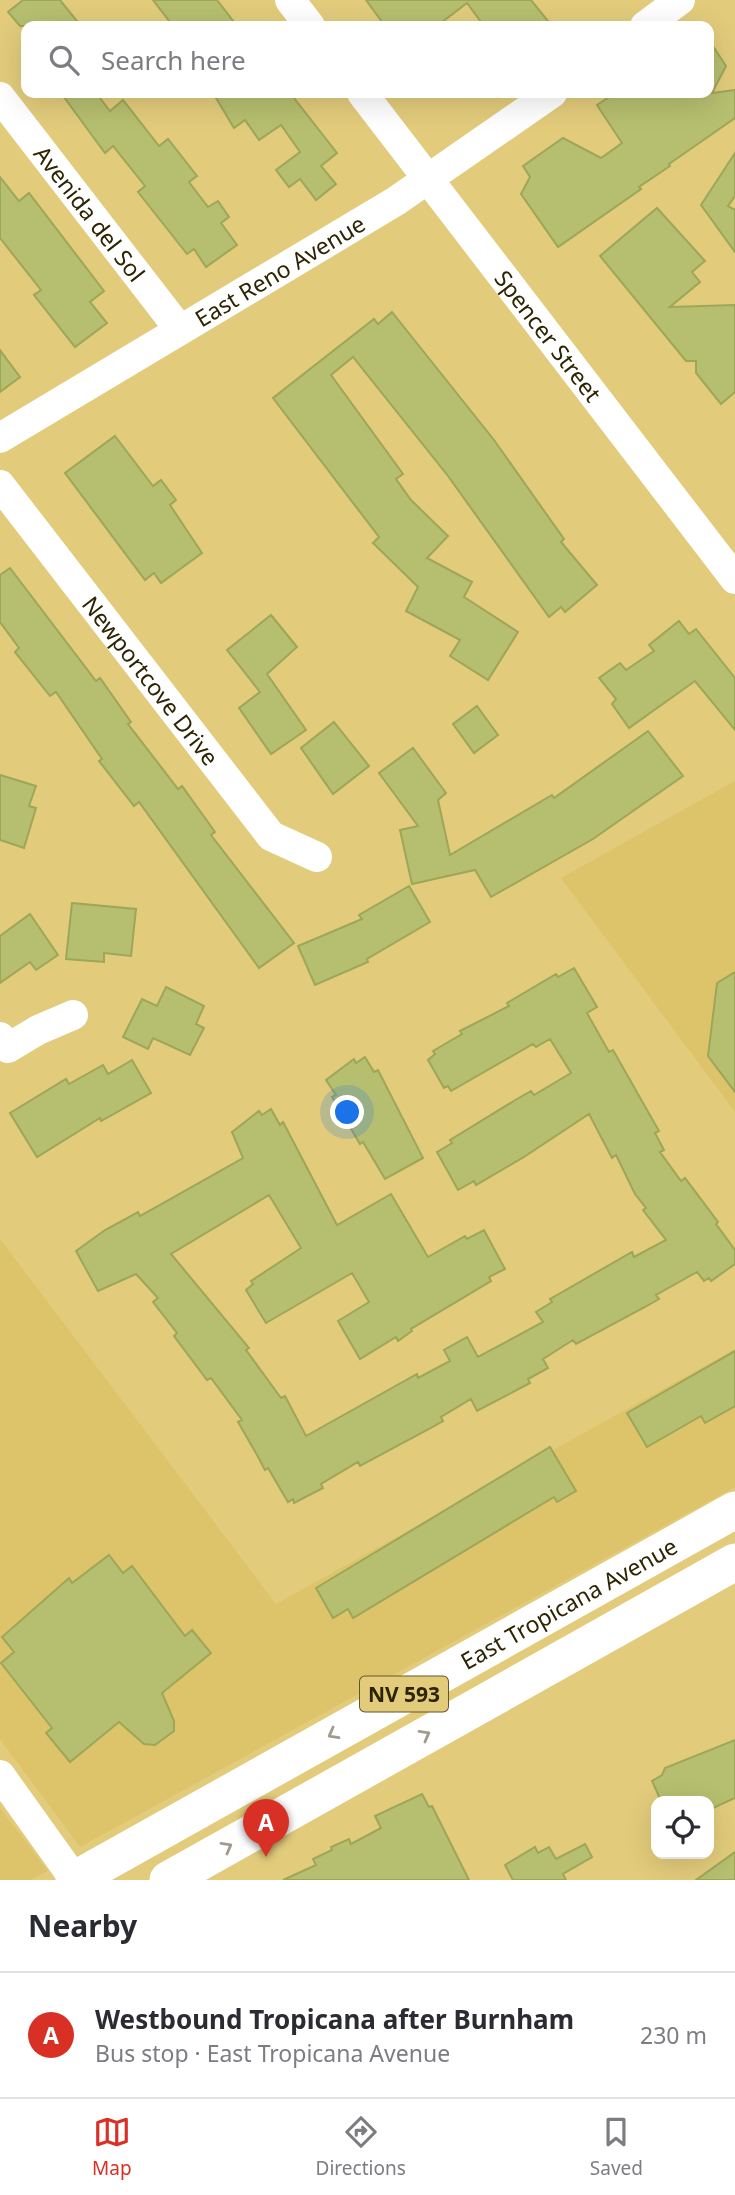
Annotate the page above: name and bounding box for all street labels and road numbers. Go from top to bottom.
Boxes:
street label: Avenida del Sol [27,139,153,288]
street label: East Reno Avenue [189,207,371,334]
street label: Spencer Street [488,263,609,408]
street label: Newportcove Drive [75,589,227,772]
street label: East Tropicana Avenue [455,1530,683,1677]
road number: NV 593 [360,1676,448,1712]

